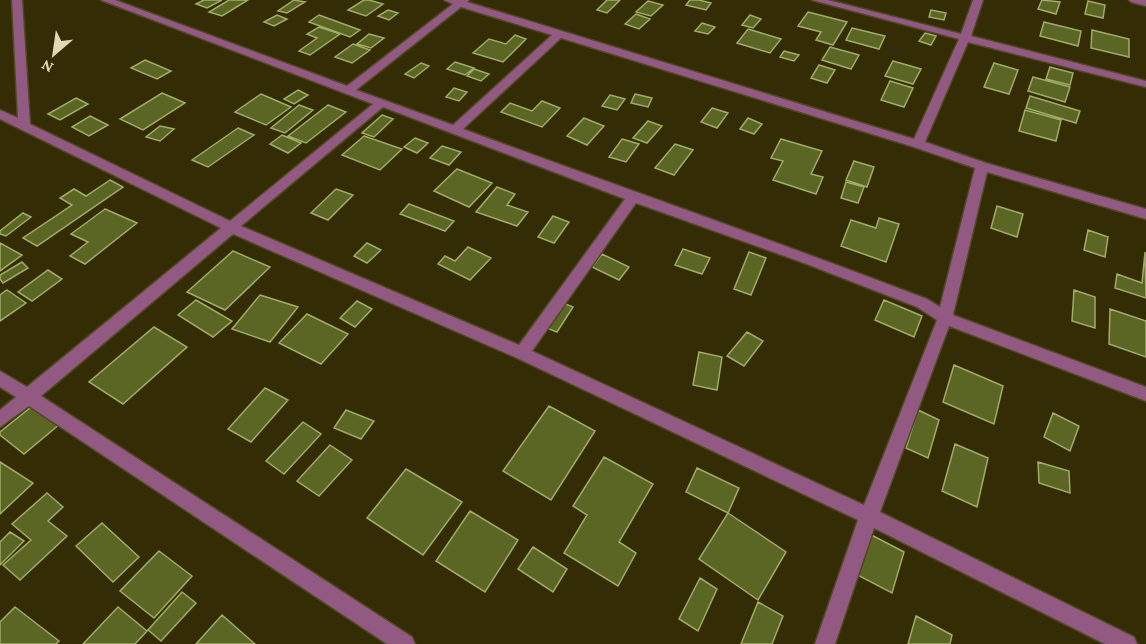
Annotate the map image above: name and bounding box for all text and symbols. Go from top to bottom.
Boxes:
north arrow [24,24,84,84]
text: N [38,57,56,77]

